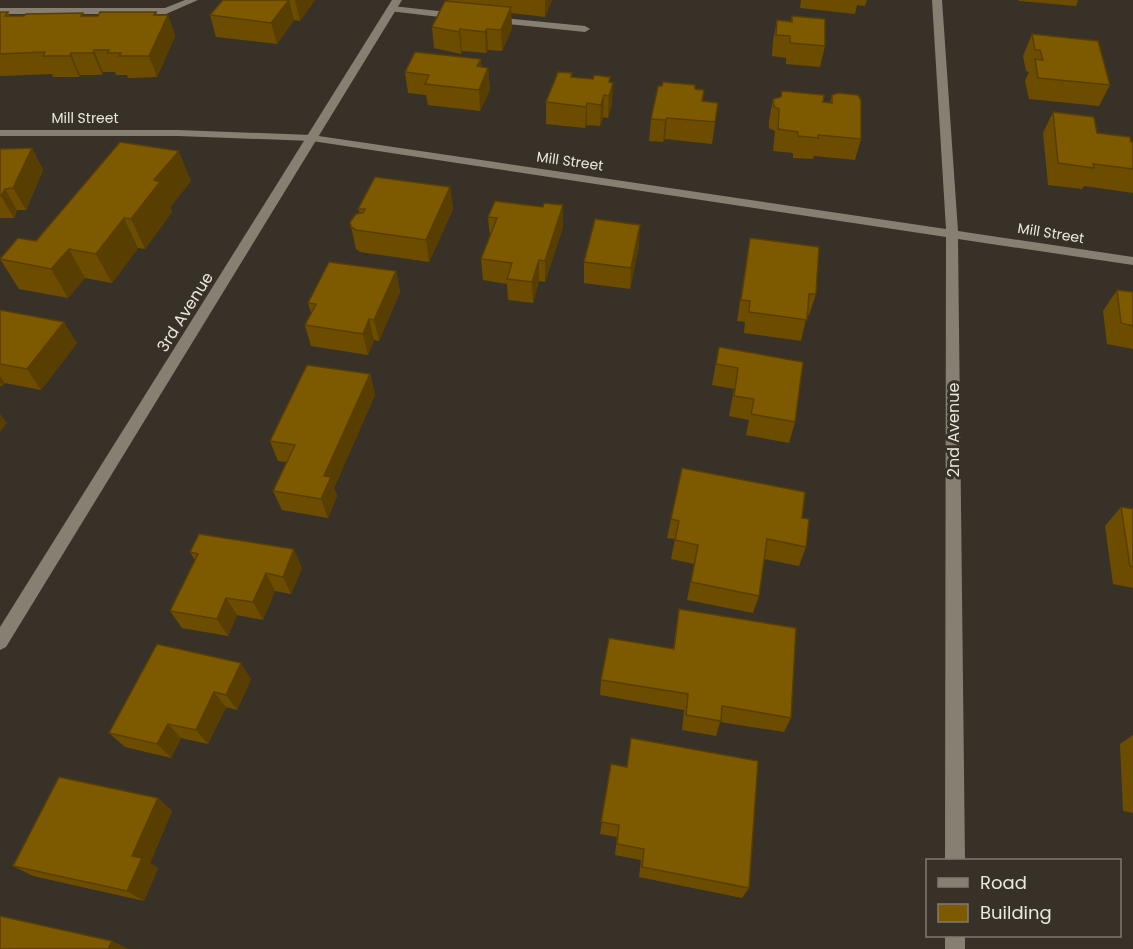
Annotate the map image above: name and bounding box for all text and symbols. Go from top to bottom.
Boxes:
street label: Mill Street [51,108,119,128]
street label: Mill Street [535,146,605,176]
street label: Mill Street [1016,218,1086,248]
street label: 3rd Avenue [151,267,219,356]
street label: 2nd Avenue [942,383,965,477]
legend [926,859,1121,937]
text: Road [980,870,1027,895]
text: Building [980,900,1052,925]

